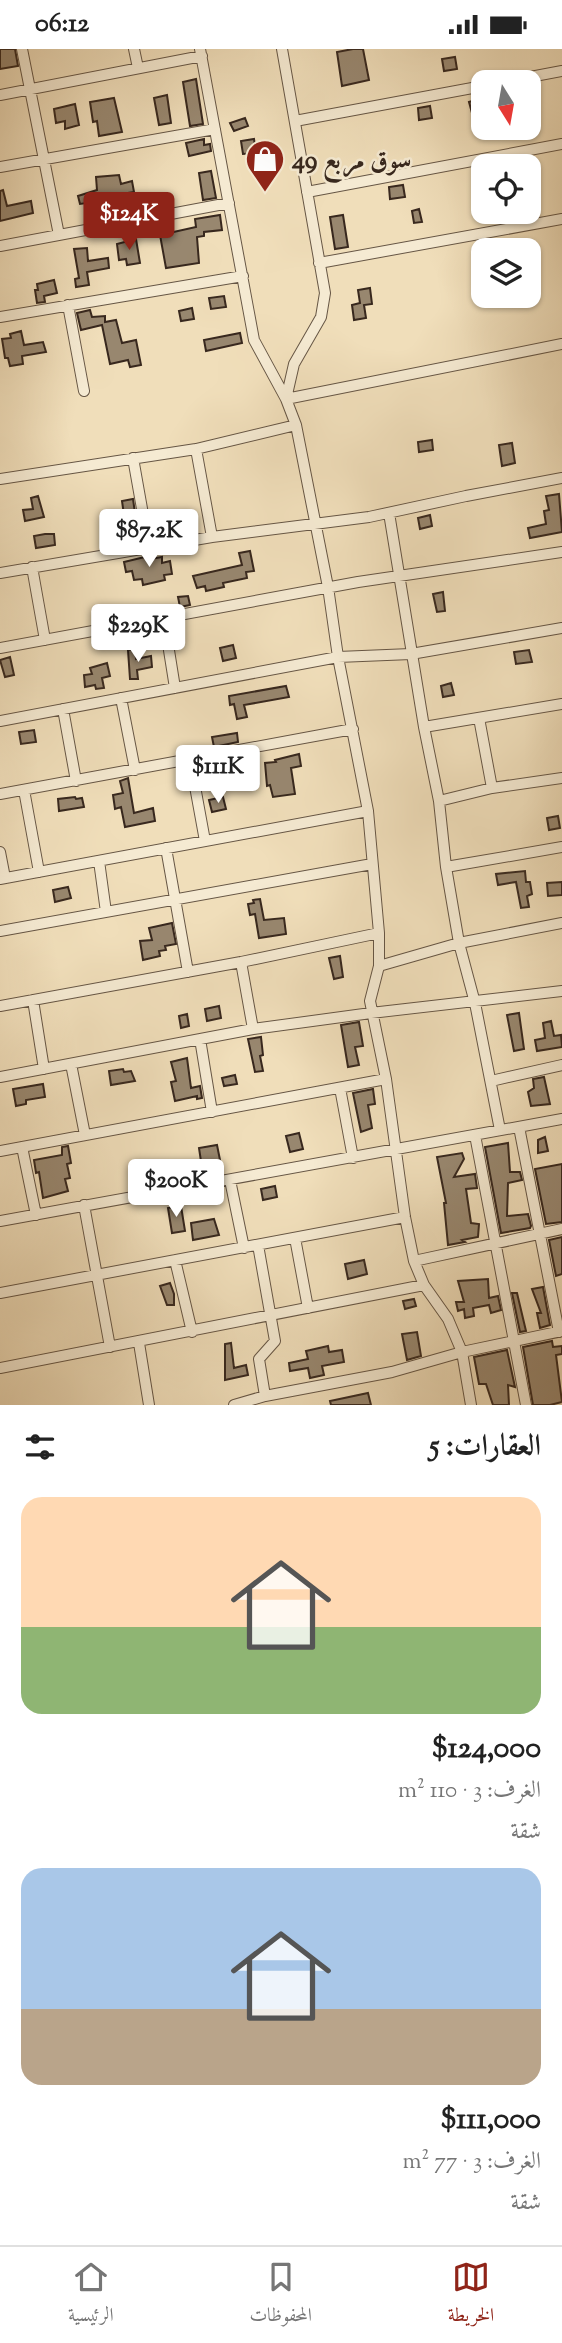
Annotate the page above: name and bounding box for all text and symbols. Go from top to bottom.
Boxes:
text: 06:12 [35,6,89,43]
north arrow [471,70,541,140]
map controls [471,70,541,308]
shop icon: سوق مربع 49 [244,138,286,193]
place label: سوق مربع 49 [291,143,412,183]
button: locate [471,154,541,224]
pin: $124K [80,193,178,252]
text: $124K [99,198,159,231]
button: layers [471,238,541,308]
pin: $87.2K [92,510,206,569]
text: $87.2K [115,515,183,548]
pin: $229K [89,605,187,664]
text: $229K [107,610,169,643]
pin: $111K [169,745,267,805]
text: $111K [192,751,244,784]
pin: $200K [127,1159,225,1219]
text: $200K [144,1165,208,1198]
text: العقارات: 5 [429,1426,541,1469]
icon: filters [21,1428,59,1466]
icon: home [218,1542,344,1668]
text: $124,000 [431,1728,541,1771]
text: الغرف: 3 · 110 m² [398,1775,541,1808]
text: شقة [511,1816,541,1849]
icon: home [218,1913,344,2039]
text: $111,000 [440,2099,541,2142]
text: الغرف: 3 · 77 m² [403,2146,541,2179]
text: شقة [511,2187,541,2220]
tab: الرئيسية [68,2258,114,2333]
tab: المحفوظات [249,2258,312,2333]
tab: الخريطة [448,2258,494,2333]

